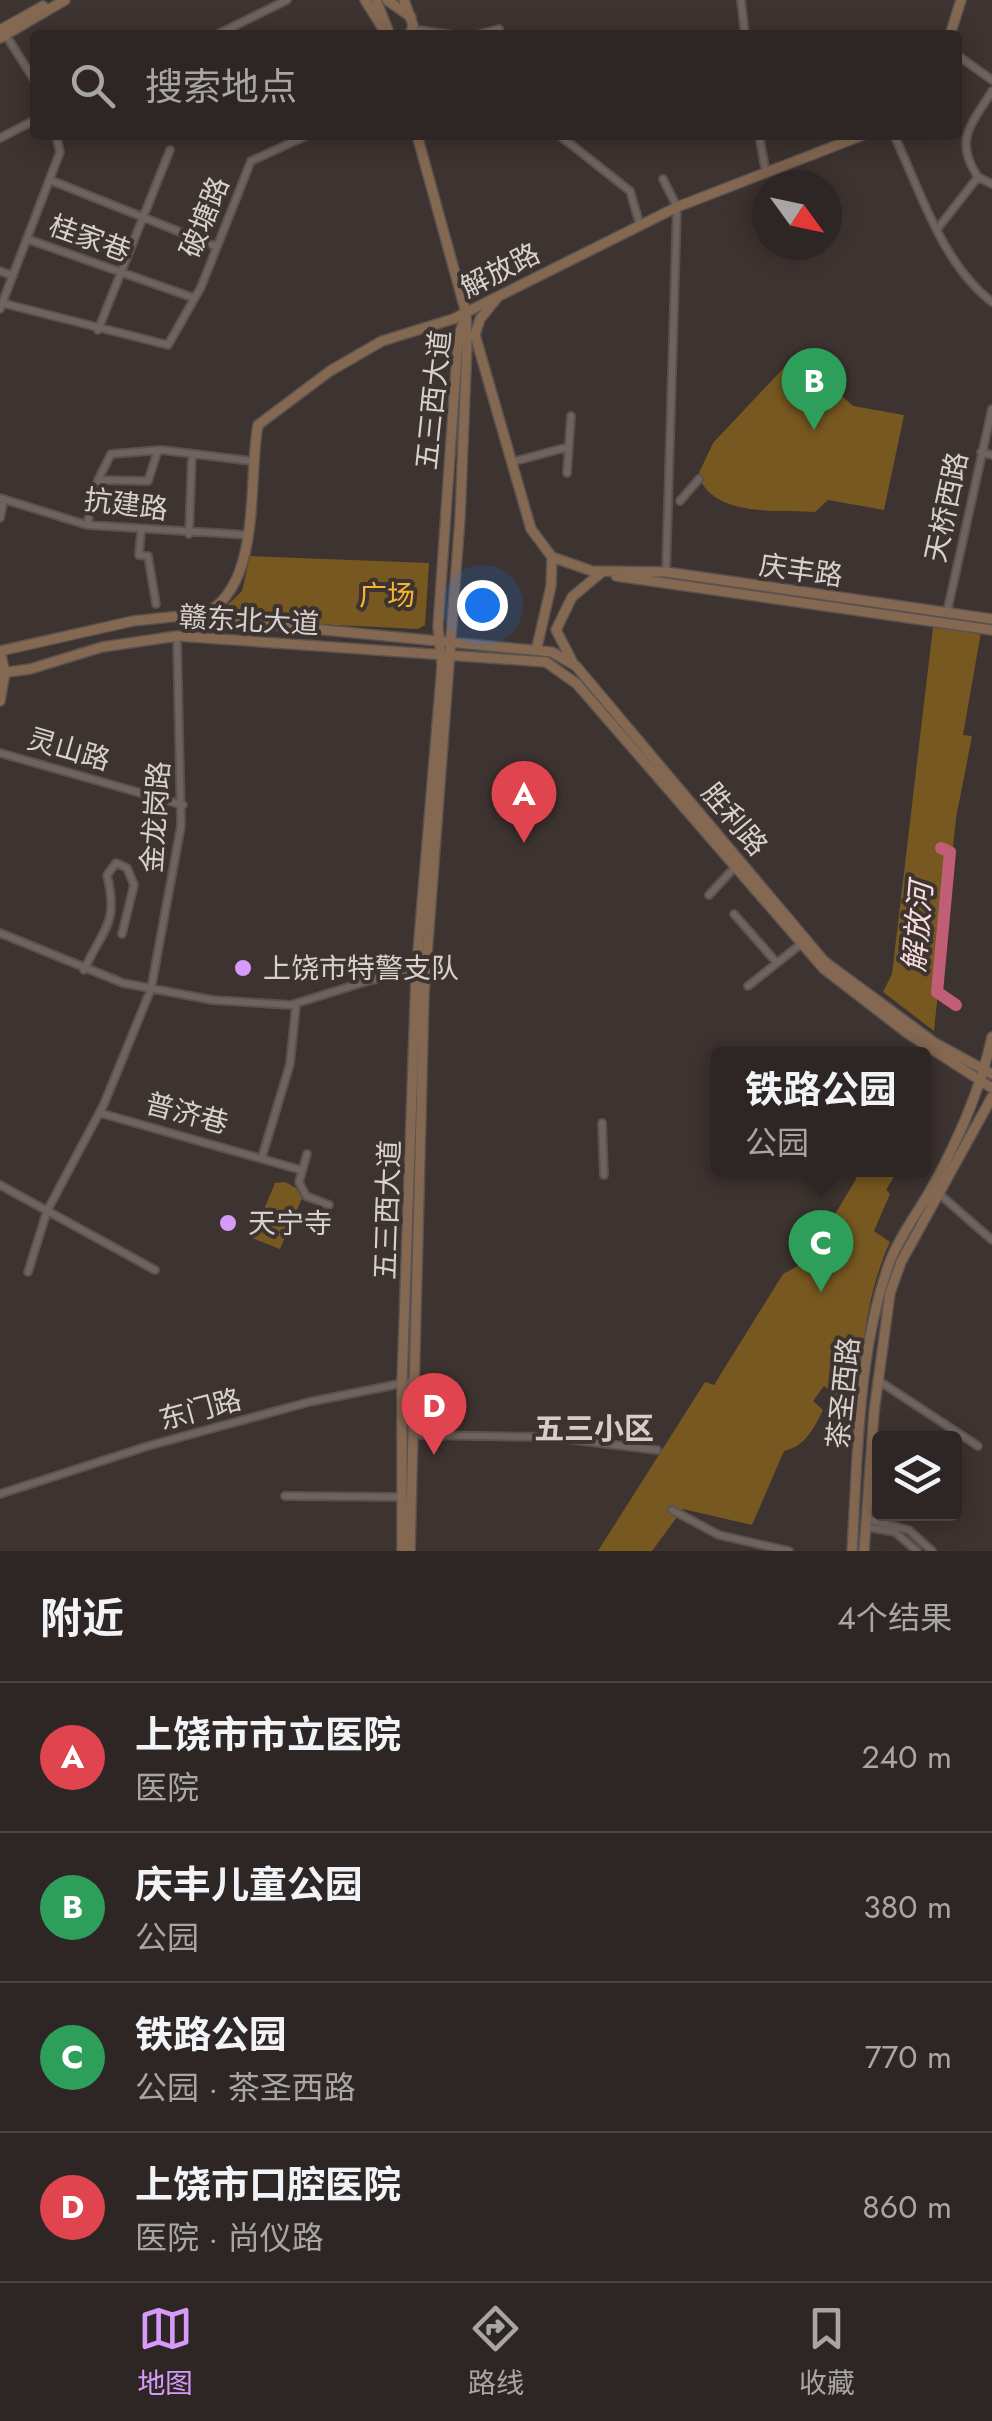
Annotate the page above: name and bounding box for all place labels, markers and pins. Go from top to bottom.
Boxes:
pin: B [782,348,846,430]
pin: A [492,760,556,843]
place label: 上饶市特警支队 [263,948,459,989]
marker: 上饶市特警支队 [232,957,254,979]
place label: 天宁寺 [248,1203,332,1244]
pin: C [788,1210,854,1292]
marker: 天宁寺 [217,1212,239,1234]
pin: D [402,1372,466,1455]

